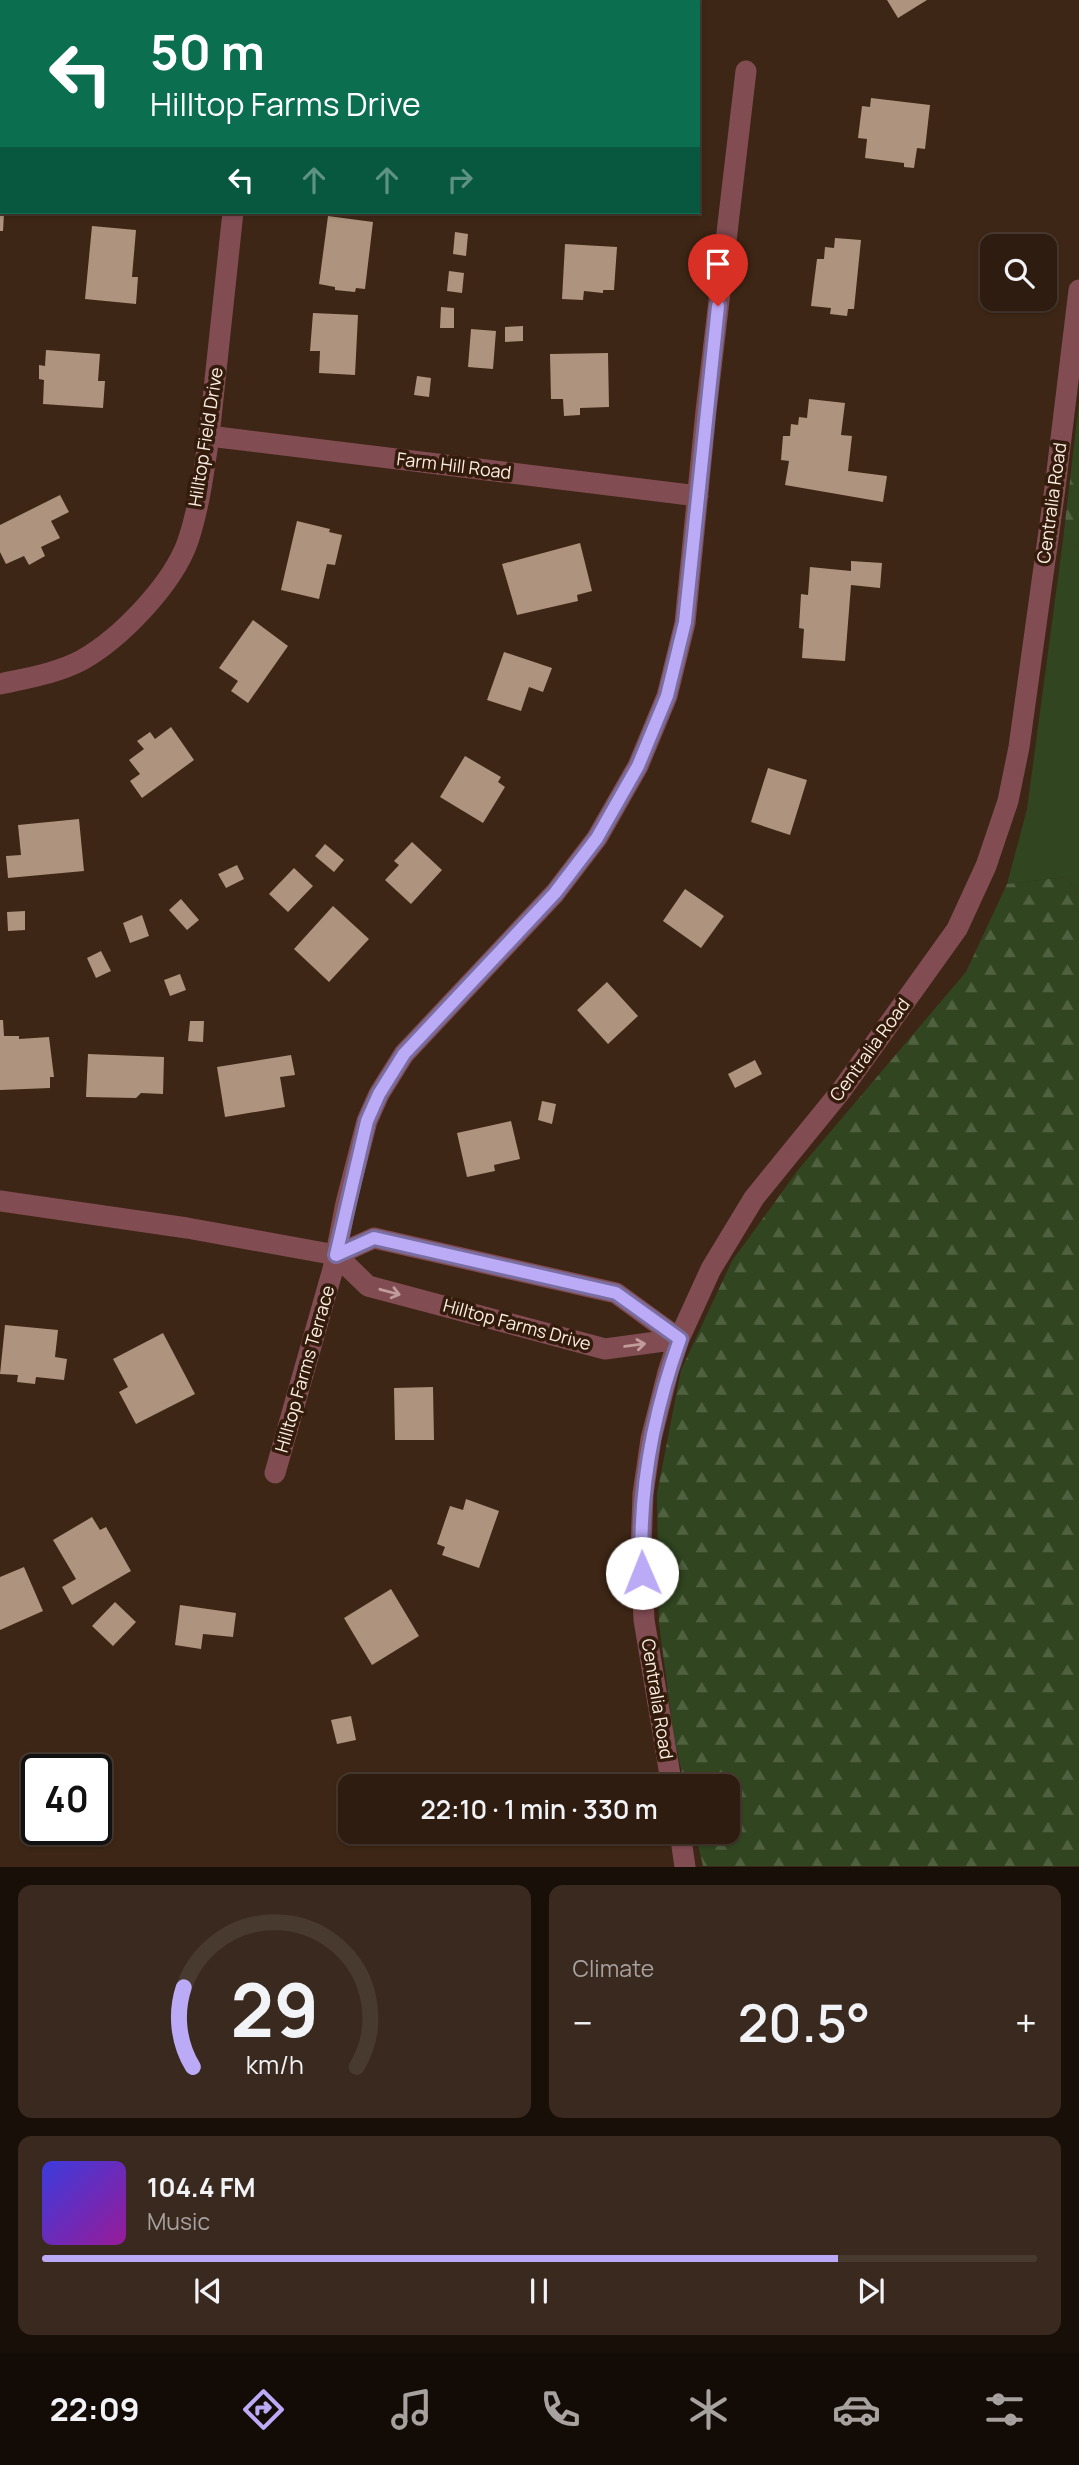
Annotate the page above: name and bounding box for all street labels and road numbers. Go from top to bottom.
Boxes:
street label: Hilltop Field Drive [182,365,228,508]
street label: Centralia Road [1031,441,1071,565]
street label: Farm Hill Road [395,446,513,484]
street label: Centralia Road [824,993,915,1106]
street label: Hilltop Farms Terrace [269,1282,339,1455]
street label: Hilltop Farms Drive [441,1293,594,1355]
street label: Centralia Road [637,1637,679,1761]

